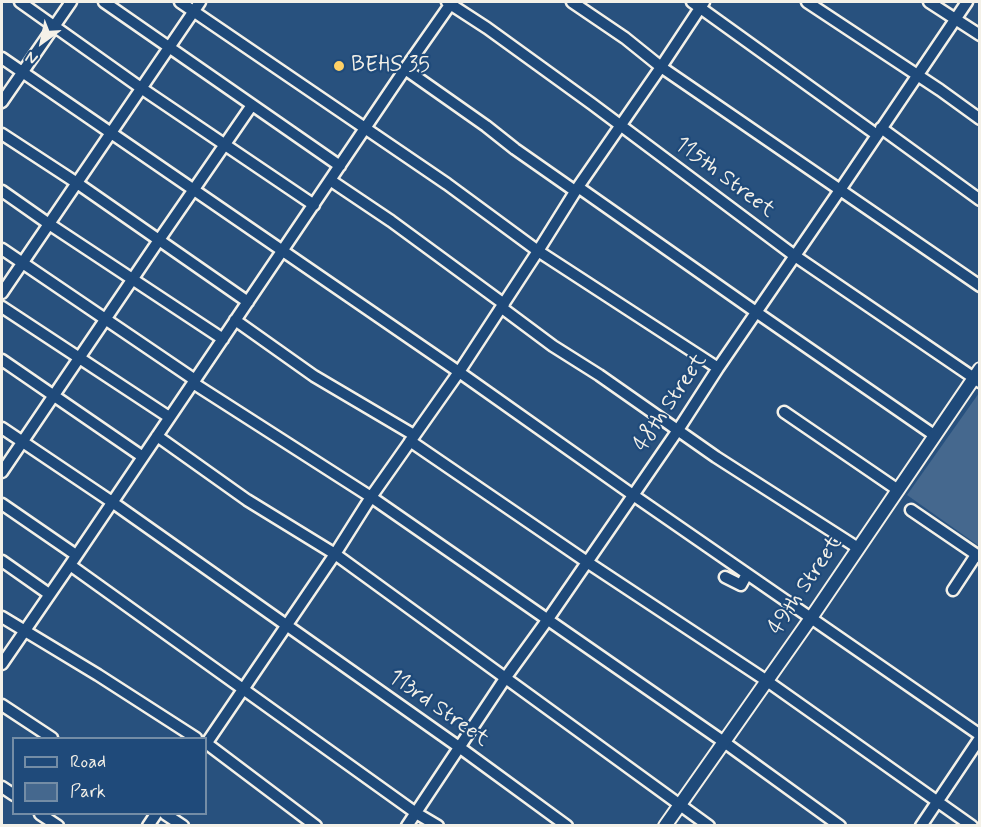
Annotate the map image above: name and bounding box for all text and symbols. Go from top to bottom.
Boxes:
north arrow [12,12,72,72]
text: N [22,46,42,69]
place label: BEHS 35 [351,53,430,79]
marker: BEHS 35 [332,59,346,73]
street label: 115th Street [669,132,779,224]
street label: 48th Street [629,349,713,457]
street label: 49th Street [763,532,849,640]
street label: 113rd Street [382,665,494,753]
legend [12,737,207,815]
text: Road [70,750,106,774]
text: Park [70,780,106,804]

